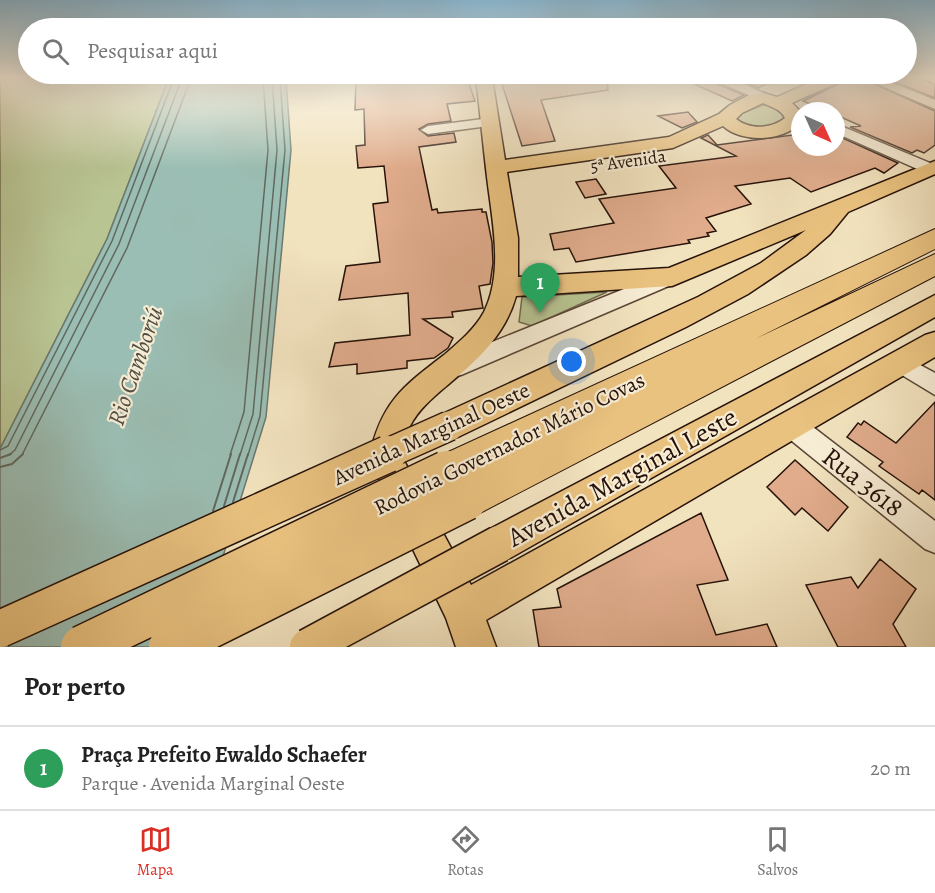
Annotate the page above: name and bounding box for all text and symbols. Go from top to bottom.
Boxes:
search box [18,18,917,84]
icon: search [39,35,72,68]
text: Pesquisar aqui [87,36,218,66]
north arrow [791,102,845,156]
street label: 5ª Avenida [589,144,668,178]
pin: 1 [520,264,560,313]
water label: Rio Camboriú [100,302,170,430]
your location [557,347,586,376]
street label: Rodovia Governador Mário Covas [369,365,650,523]
street label: Avenida Marginal Oeste [327,375,535,493]
street label: Avenida Marginal Leste [500,399,743,556]
street label: Rua 3618 [815,439,911,525]
text: Por perto [24,669,125,704]
text: Praça Prefeito Ewaldo Schaefer [81,740,367,770]
text: 1 [40,755,47,782]
text: 20 m [870,755,911,782]
text: Parque · Avenida Marginal Oeste [81,770,345,797]
tab: Mapa [137,823,174,881]
tab: Rotas [447,823,484,881]
tab: Salvos [757,823,798,881]

